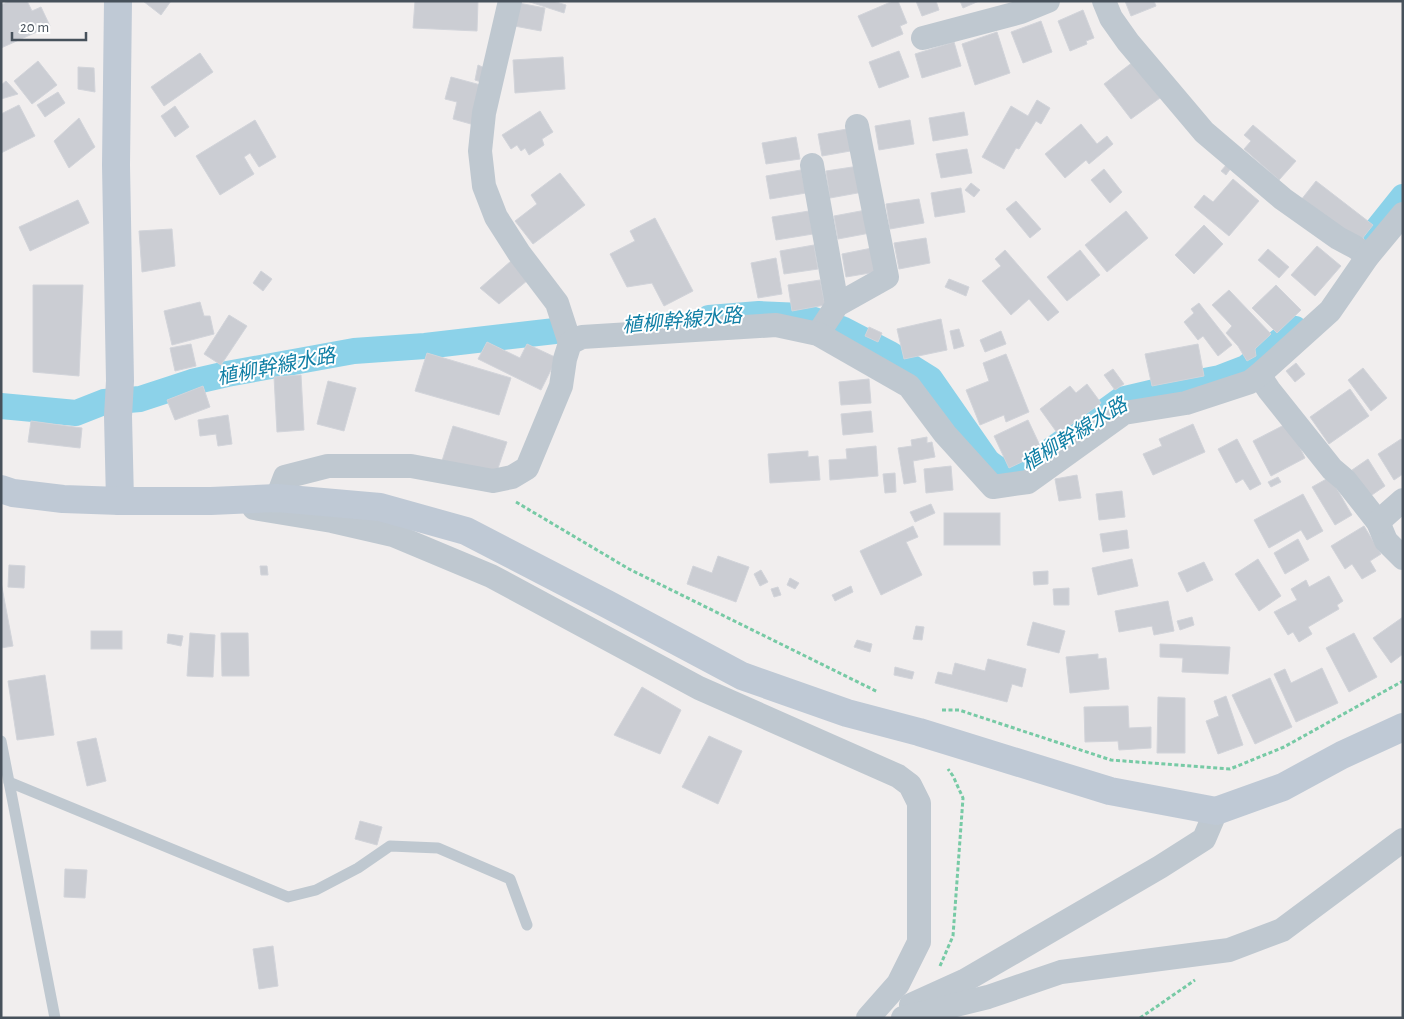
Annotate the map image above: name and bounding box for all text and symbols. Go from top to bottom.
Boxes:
scale bar [12,10,86,42]
text: 20 m [20,20,49,35]
water label: 植柳幹線水路 [621,305,745,336]
water label: 植柳幹線水路 [215,344,339,388]
water label: 植柳幹線水路 [1018,393,1132,475]

